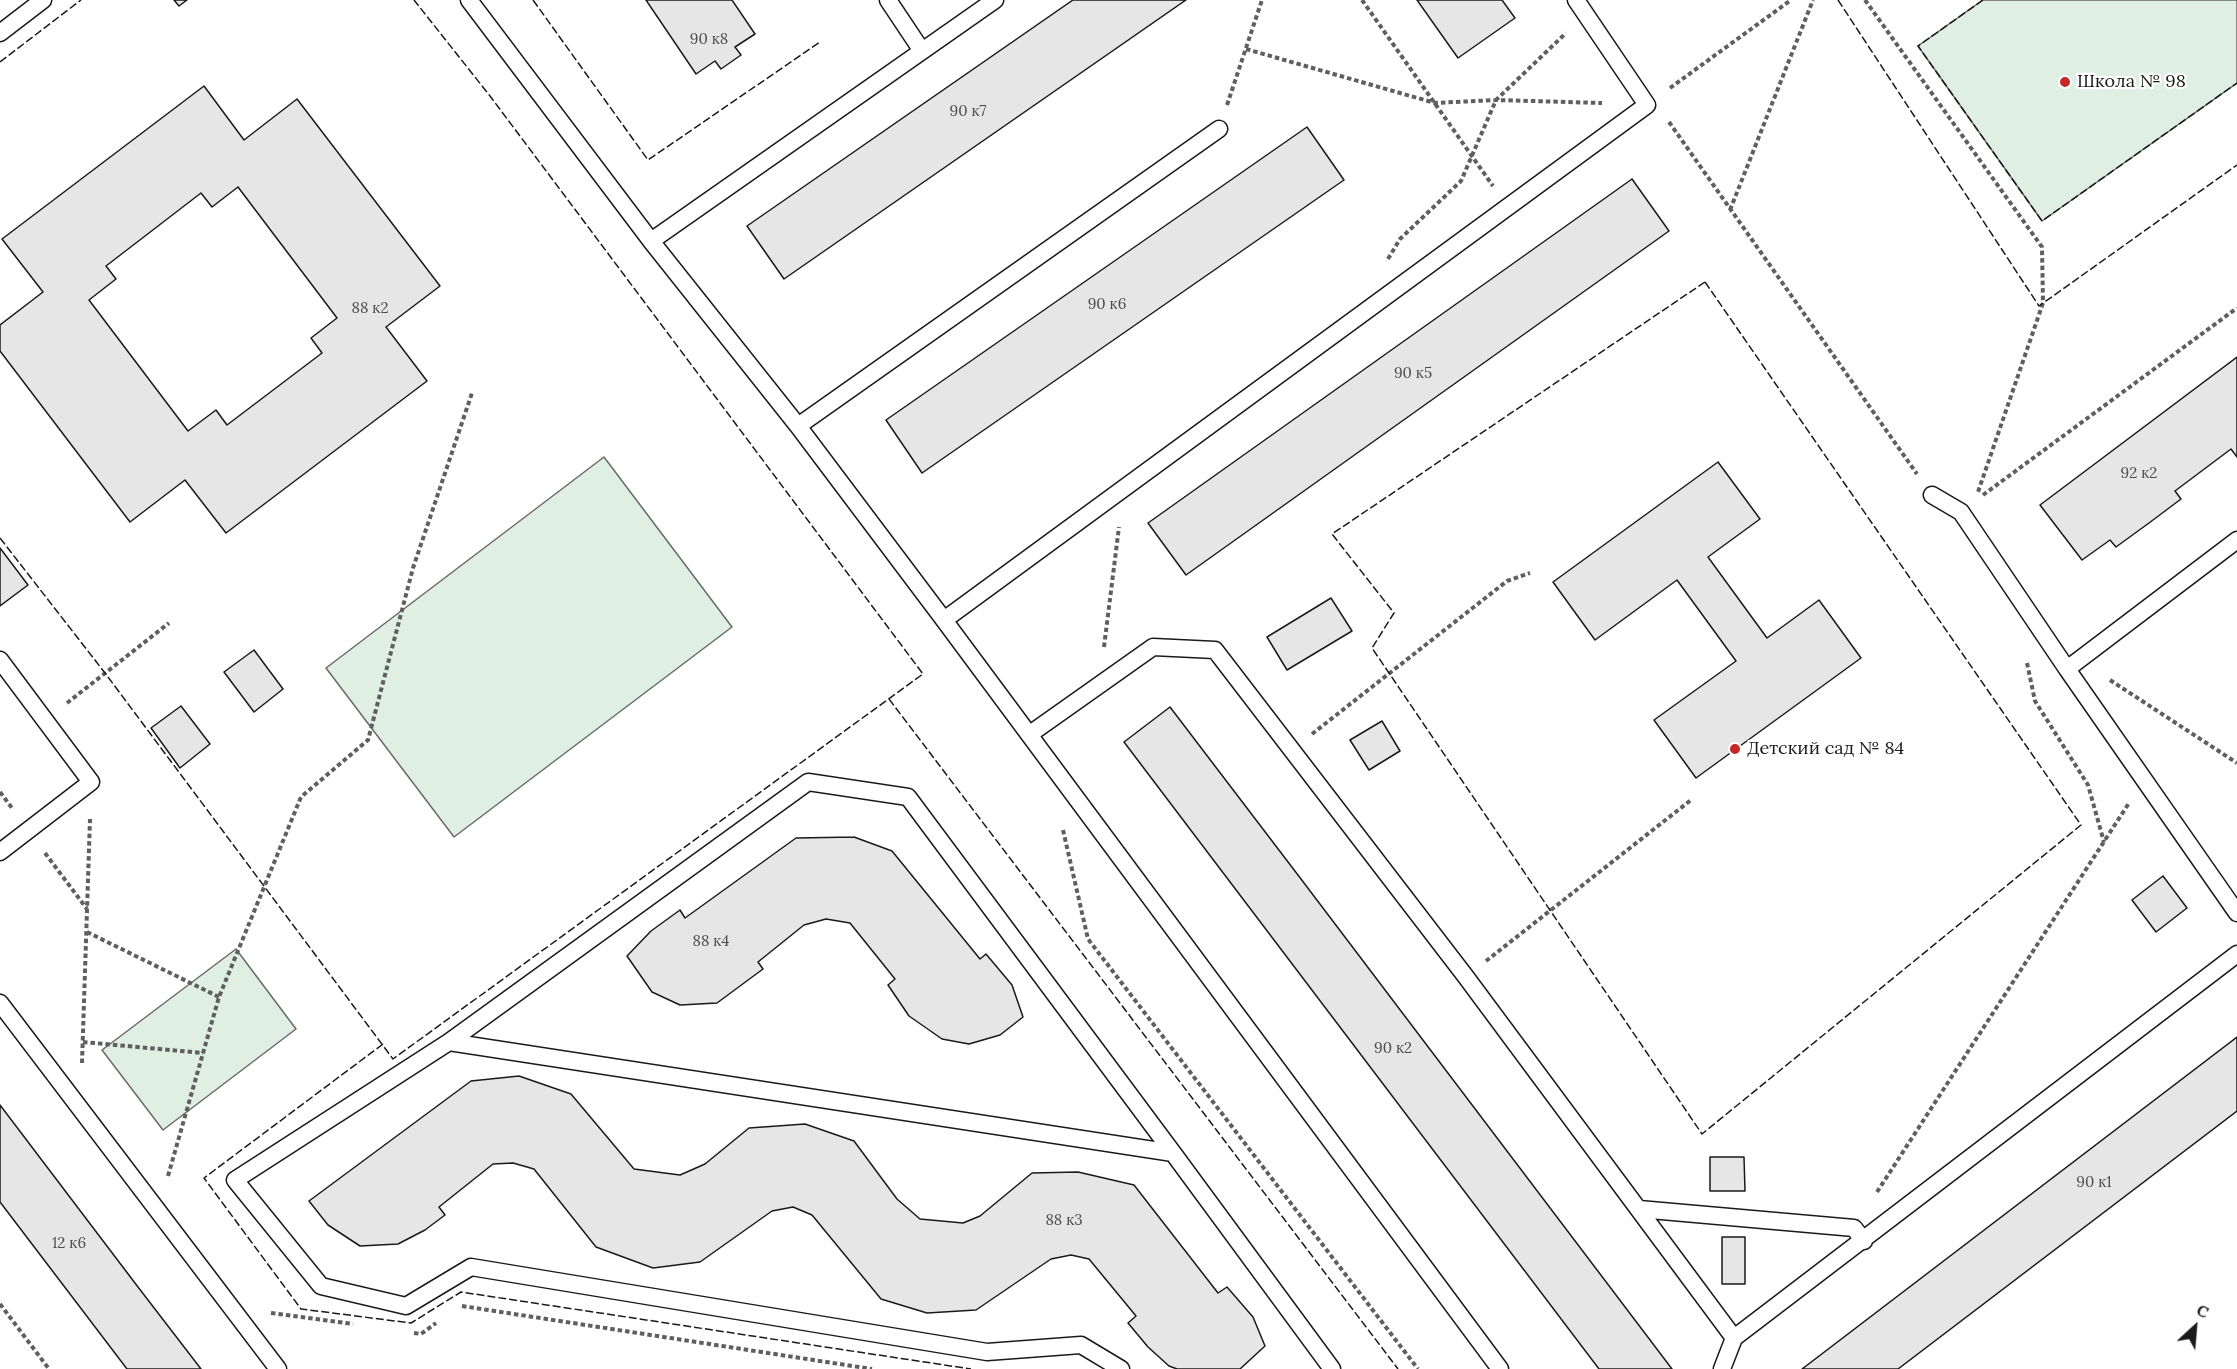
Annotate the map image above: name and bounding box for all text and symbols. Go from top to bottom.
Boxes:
house number: 90 к8 [690,31,728,49]
place label: Школа № 98 [2077,71,2186,93]
marker: Школа № 98 [2058,75,2072,89]
house number: 90 к7 [950,103,986,121]
house number: 90 к6 [1088,296,1126,314]
house number: 88 к2 [352,300,388,318]
house number: 90 к5 [1394,365,1432,383]
house number: 92 к2 [2121,465,2157,483]
place label: Детский сад № 84 [1747,738,1904,760]
marker: Детский сад № 84 [1728,742,1742,756]
house number: 88 к4 [693,933,729,951]
house number: 90 к2 [1374,1040,1412,1058]
house number: 90 к1 [2076,1174,2112,1192]
house number: 88 к3 [1045,1212,1083,1230]
house number: 12 к6 [52,1235,86,1253]
north arrow [2165,1297,2225,1357]
text: С [2194,1299,2212,1322]

